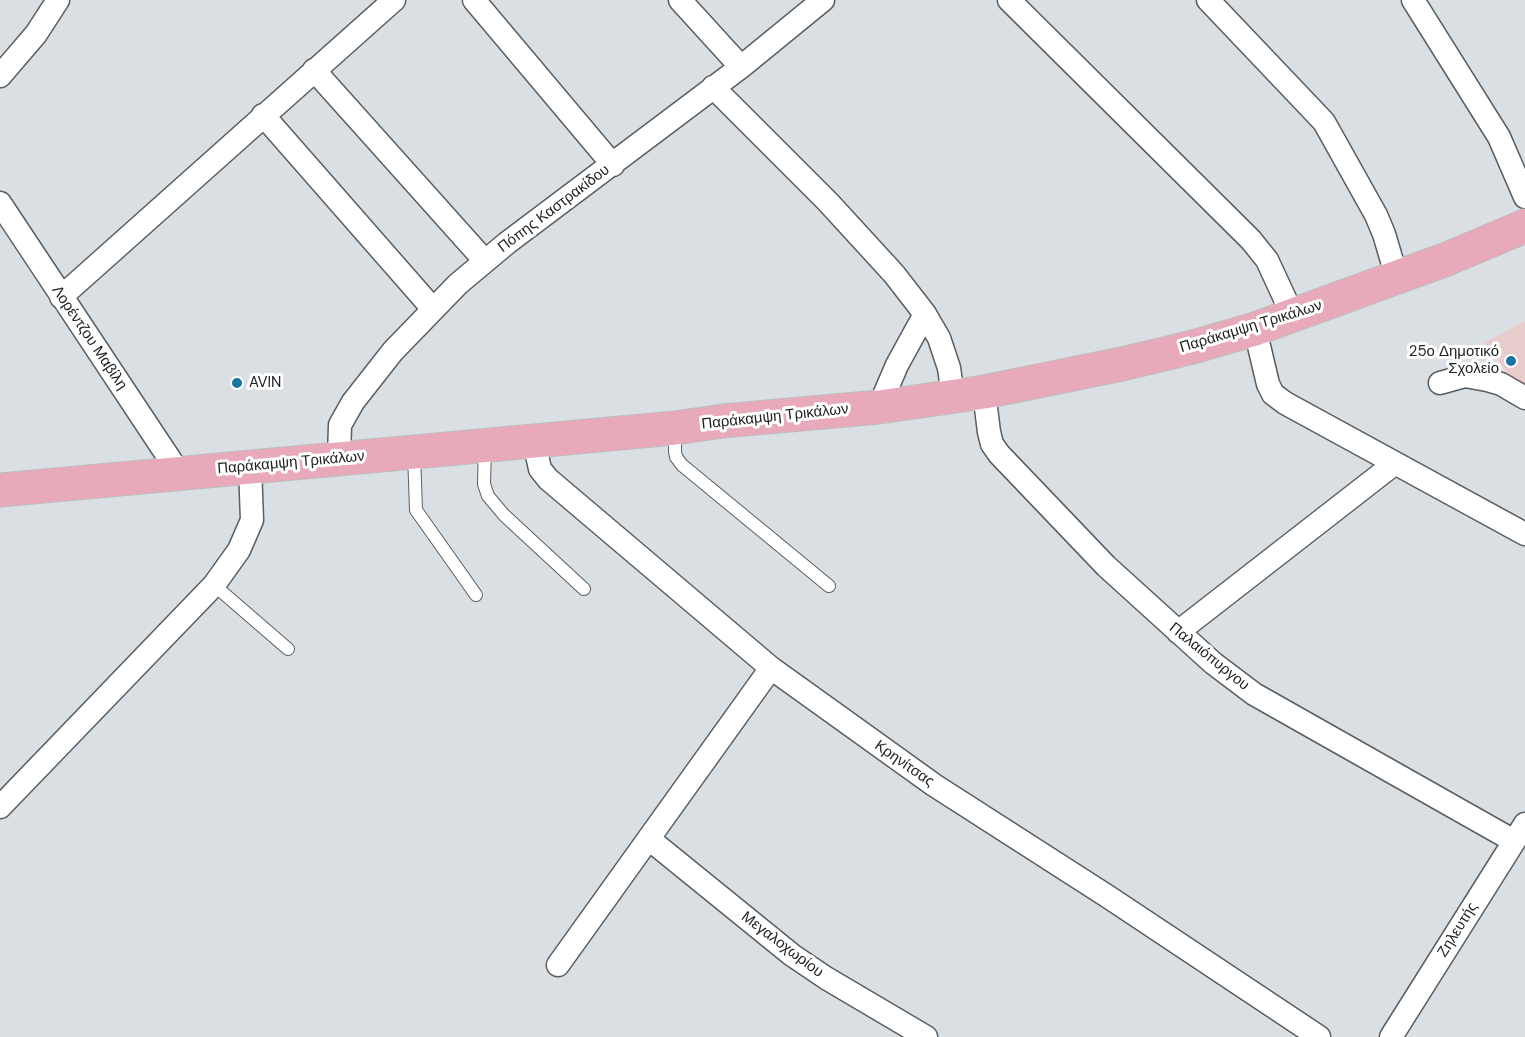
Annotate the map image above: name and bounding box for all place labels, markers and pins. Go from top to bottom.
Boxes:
place label: 25ο Δημοτικό Σχολείο [1409,343,1499,378]
marker: 25ο Δημοτικό Σχολείο [1504,354,1518,368]
place label: AVIN [249,374,281,392]
marker: AVIN [230,376,244,390]

